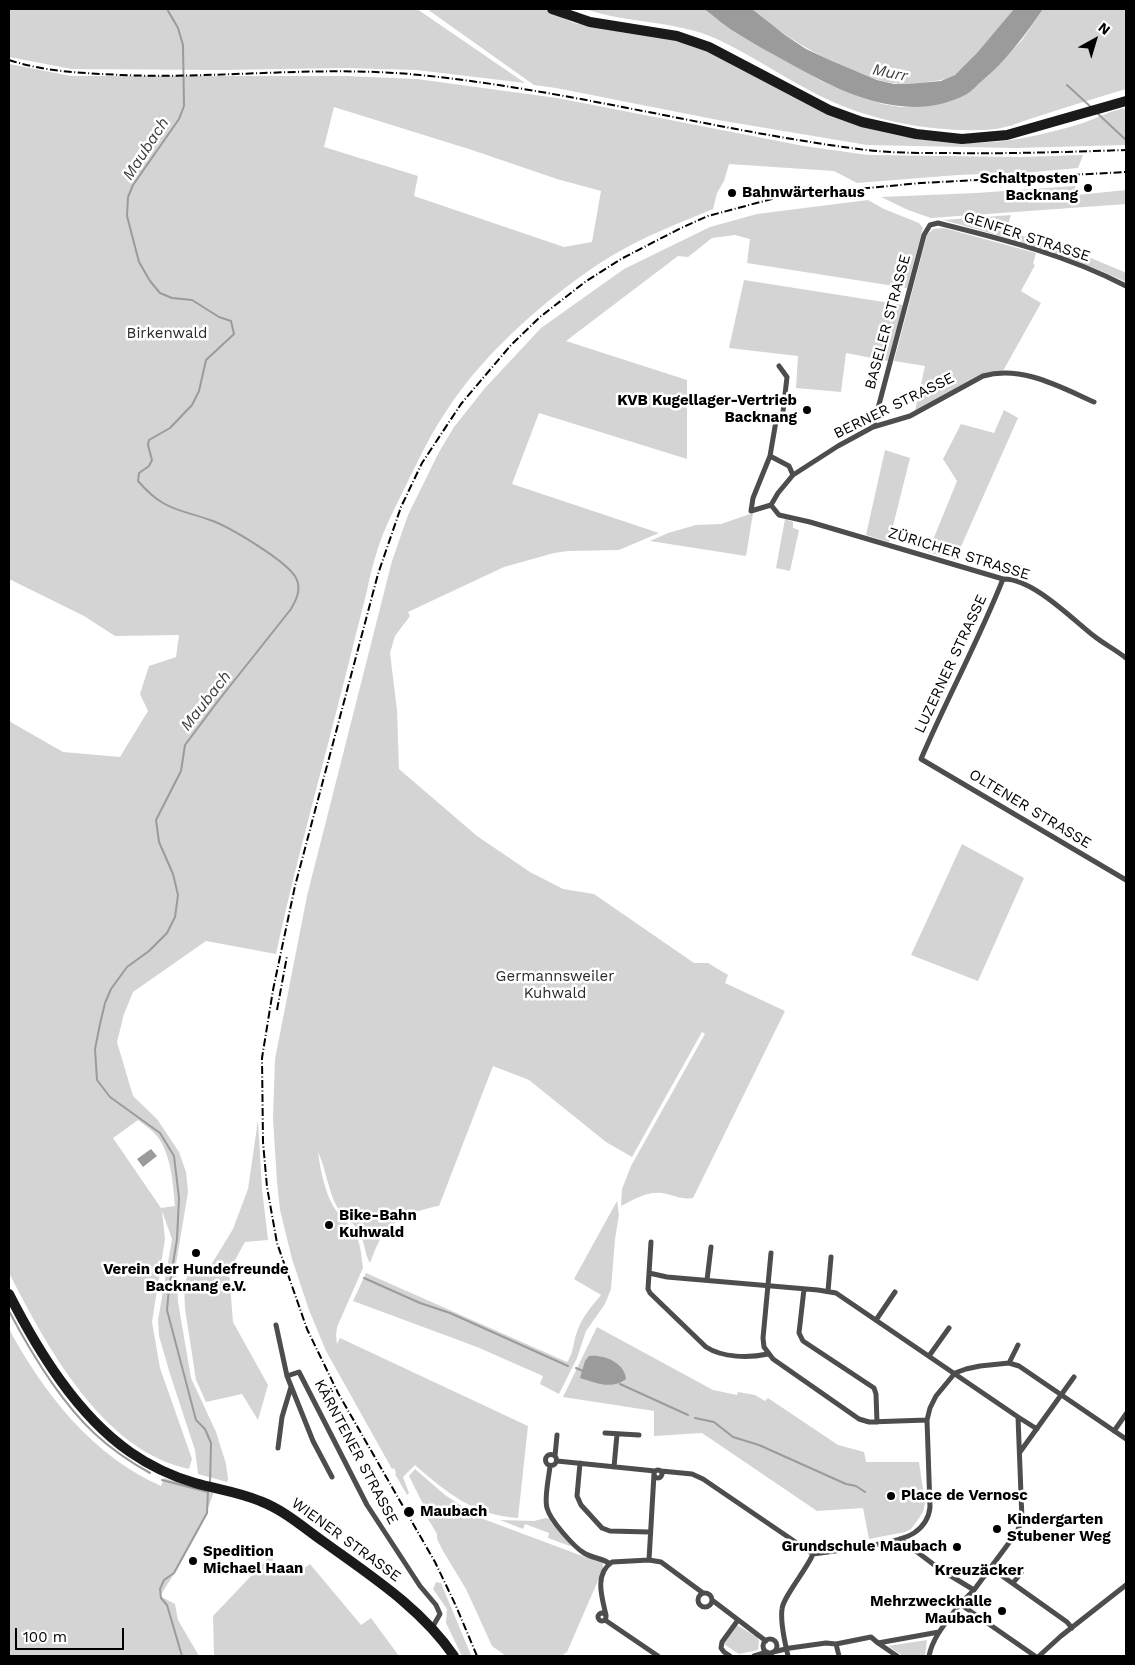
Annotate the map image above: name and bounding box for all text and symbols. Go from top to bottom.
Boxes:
north arrow [1070,15,1120,65]
text: N [1095,19,1114,38]
water label: Murr [871,60,909,86]
water label: Maubach [119,114,173,184]
place label: Schaltposten Backnang [980,170,1078,205]
marker: Schaltposten Backnang [1082,182,1094,194]
place label: Bahnwärterhaus [742,184,865,202]
marker: Bahnwärterhaus [726,187,738,199]
street label: GENFER STRASSE [961,208,1093,266]
street label: BASELER STRASSE [861,253,915,391]
park label: Birkenwald [127,325,207,343]
street label: BERNER STRASSE [831,369,957,443]
place label: KVB Kugellager-Vertrieb Backnang [617,392,797,427]
marker: KVB Kugellager-Vertrieb Backnang [801,404,813,416]
street label: ZÜRICHER STRASSE [886,524,1032,584]
street label: LUZERNER STRASSE [911,592,991,736]
water label: Maubach [177,667,235,735]
street label: OLTENER STRASSE [966,765,1094,853]
park label: Germannsweiler Kuhwald [496,968,614,1003]
place label: Bike-Bahn Kuhwald [339,1207,417,1242]
marker: Bike-Bahn Kuhwald [323,1219,335,1231]
marker: Verein der Hundefreunde Backnang e.V. [190,1247,202,1259]
place label: Verein der Hundefreunde Backnang e.V. [103,1261,289,1296]
street label: KÄRNTENER STRASSE [310,1376,402,1528]
place label: Place de Vernosc [901,1487,1028,1505]
marker: Place de Vernosc [885,1490,897,1502]
street label: WIENER STRASSE [288,1494,404,1586]
place label: Maubach [420,1503,487,1521]
marker: Maubach [402,1505,416,1519]
place label: Kindergarten Stubener Weg [1007,1511,1111,1546]
marker: Kindergarten Stubener Weg [991,1523,1003,1535]
place label: Grundschule Maubach [781,1538,947,1556]
marker: Grundschule Maubach [951,1541,963,1553]
place label: Spedition Michael Haan [203,1543,303,1578]
marker: Spedition Michael Haan [187,1555,199,1567]
district label: Kreuzäcker [934,1560,1024,1580]
place label: Mehrzweckhalle Maubach [870,1593,992,1628]
marker: Mehrzweckhalle Maubach [996,1605,1008,1617]
scale bar [18,1618,126,1650]
text: 100 m [23,1628,67,1646]

